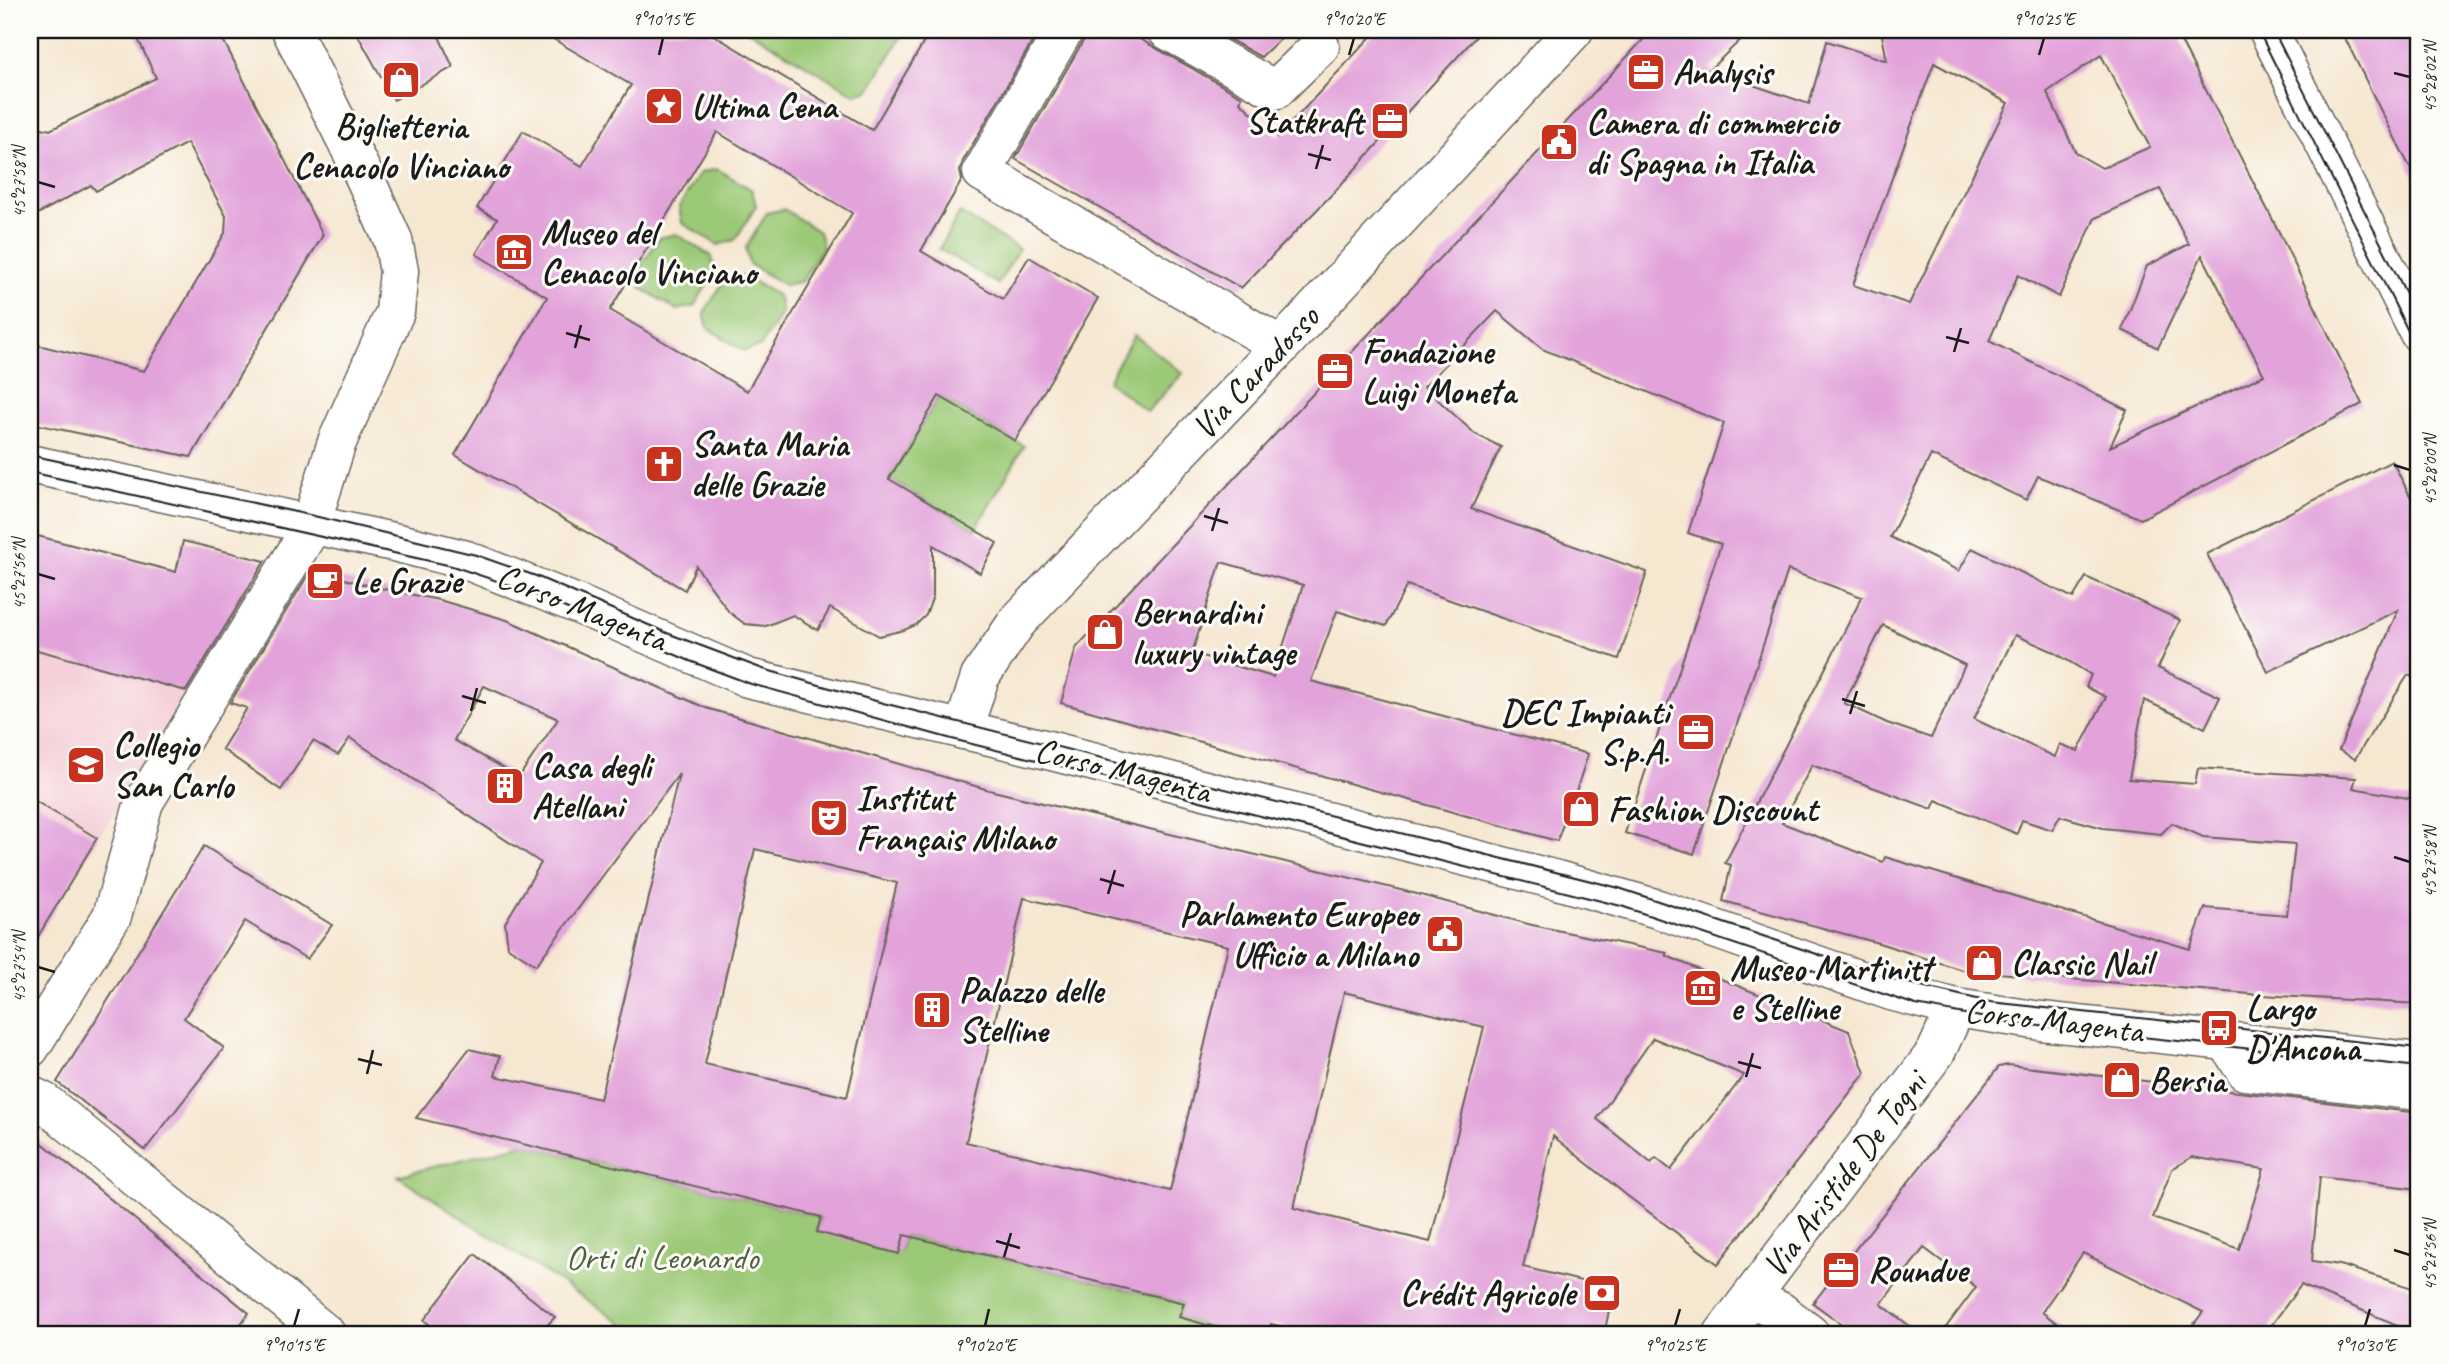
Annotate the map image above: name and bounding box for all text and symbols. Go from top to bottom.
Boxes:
text: 9°10'15"E [632,8,696,30]
text: 9°10'20"E [1323,8,1387,30]
text: 9°10'25"E [2013,8,2077,30]
text: 45°28'02"N [2419,38,2441,112]
place label: Analysis [1673,50,1775,95]
office icon: Analysis [1625,51,1667,93]
shop icon: Biglietteria Cenacolo Vinciano [380,59,422,101]
place label: Ultima Cena [691,84,840,129]
place icon: Ultima Cena [643,85,685,127]
place label: Statkraft [1246,99,1367,144]
office icon: Statkraft [1369,100,1411,142]
place label: Camera di commercio di Spagna in Italia [1586,100,1842,185]
place label: Biglietteria Cenacolo Vinciano [293,104,512,189]
public building icon: Camera di commercio di Spagna in Italia [1538,121,1580,163]
text: 45°27'58"N [8,143,30,217]
place label: Museo del Cenacolo Vinciano [541,210,760,295]
museum icon: Museo del Cenacolo Vinciano [493,231,535,273]
street label: Via Caradosso [1182,295,1330,449]
place label: Fondazione Luigi Moneta [1362,329,1519,414]
office icon: Fondazione Luigi Moneta [1314,350,1356,392]
place label: Santa Maria delle Grazie [691,422,851,507]
text: 45°28'00"N [2419,431,2441,505]
church icon: Santa Maria delle Grazie [643,443,685,485]
text: 45°27'56"N [8,535,30,609]
street label: Corso Magenta [490,553,675,663]
place label: Le Grazie [352,559,465,604]
cafe icon: Le Grazie [304,560,346,602]
place label: Bernardini luxury vintage [1132,590,1298,675]
shop icon: Bernardini luxury vintage [1084,611,1126,653]
place label: DEC Impianti S.p.A. [1501,690,1674,775]
office icon: DEC Impianti S.p.A. [1675,711,1717,753]
place label: Collegio San Carlo [113,723,235,808]
street label: Corso Magenta [1031,727,1217,814]
school or university icon: Collegio San Carlo [65,744,107,786]
place label: Casa degli Atellani [532,744,655,829]
building icon: Casa degli Atellani [484,765,526,807]
place label: Institut Français Milano [856,776,1058,861]
place label: Fashion Discount [1608,787,1821,832]
shop icon: Fashion Discount [1560,788,1602,830]
theatre icon: Institut Français Milano [808,797,850,839]
text: 45°27'58"N [2419,823,2441,897]
place label: Parlamento Europeo Ufficio a Milano [1179,892,1421,977]
public building icon: Parlamento Europeo Ufficio a Milano [1424,913,1466,955]
text: 45°27'54"N [8,928,30,1002]
place label: Classic Nail [2011,941,2158,986]
shop icon: Classic Nail [1963,942,2005,984]
place label: Museo Martinitt e Stelline [1730,946,1937,1031]
museum icon: Museo Martinitt e Stelline [1682,967,1724,1009]
place label: Palazzo delle Stelline [959,968,1106,1053]
place label: Largo D'Ancona [2246,986,2363,1071]
street label: Corso Magenta [1962,987,2147,1054]
building icon: Palazzo delle Stelline [911,989,953,1031]
bus stop icon: Largo D'Ancona [2198,1007,2240,1049]
place label: Bersia [2149,1058,2229,1103]
street label: Via Aristide De Togni [1752,1059,1939,1286]
shop icon: Bersia [2101,1059,2143,1101]
text: 45°27'56"N [2419,1216,2441,1290]
park label: Orti di Leonardo [566,1235,760,1280]
place label: Roundue [1868,1248,1970,1293]
office icon: Roundue [1820,1249,1862,1291]
place label: Crédit Agricole [1400,1271,1578,1316]
bank icon: Crédit Agricole [1581,1272,1623,1314]
text: 9°10'15"E [263,1334,327,1356]
text: 9°10'20"E [954,1334,1018,1356]
text: 9°10'25"E [1644,1334,1708,1356]
text: 9°10'30"E [2334,1334,2398,1356]

